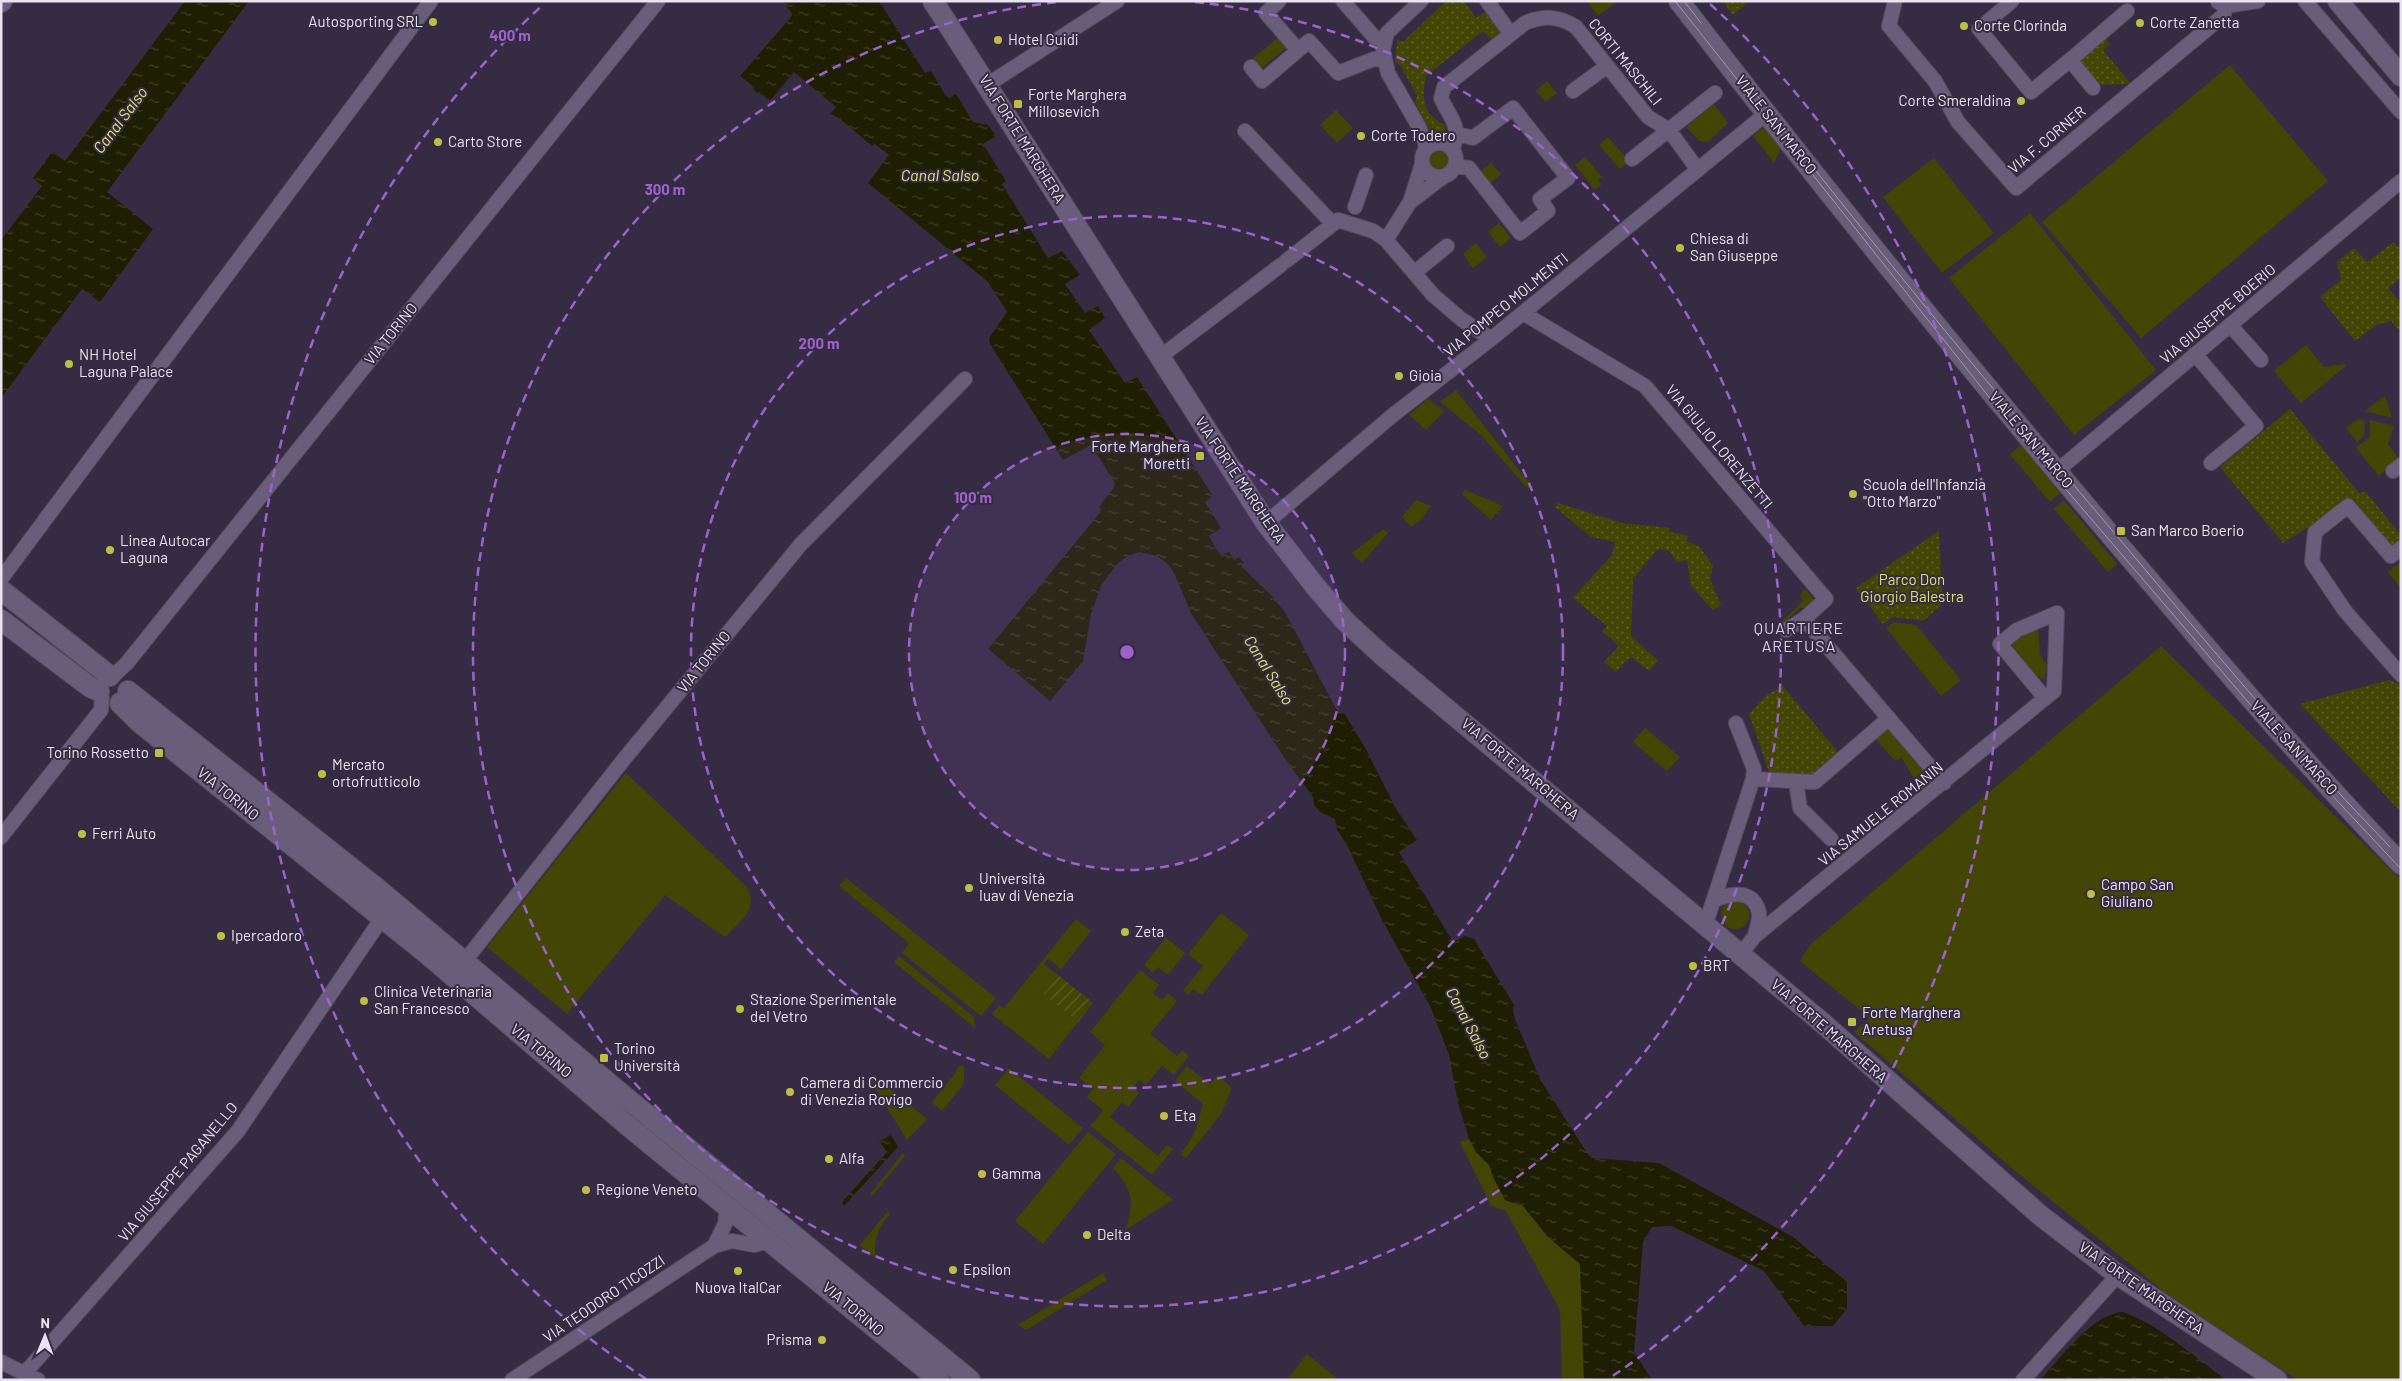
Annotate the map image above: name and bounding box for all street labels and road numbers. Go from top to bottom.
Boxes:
street label: CORTI MASCHILI [1585,14,1666,108]
street label: VIA FORTE MARGHERA [976,71,1070,206]
street label: VIALE SAN MARCO [1732,71,1821,178]
street label: VIA F. CORNER [2004,102,2089,177]
street label: VIA POMPEO MOLMENTI [1439,248,1571,360]
street label: VIA GIUSEPPE BOERIO [2156,260,2279,367]
street label: VIA TORINO [360,299,421,368]
street label: VIA GIULIO LORENZETTI [1662,381,1777,512]
street label: VIALE SAN MARCO [1986,387,2078,491]
street label: VIA FORTE MARGHERA [1192,413,1290,546]
street label: VIA TORINO [673,627,734,696]
street label: VIALE SAN MARCO [2248,696,2342,798]
street label: VIA FORTE MARGHERA [1458,714,1583,823]
street label: VIA SAMUELE ROMANIN [1814,757,1946,869]
street label: VIA TORINO [194,763,263,824]
street label: VIA FORTE MARGHERA [1768,975,1892,1086]
street label: VIA TORINO [507,1019,576,1081]
street label: VIA GIUSEPPE PAGANELLO [114,1098,241,1245]
street label: VIA FORTE MARGHERA [2076,1237,2207,1337]
street label: VIA TEODORO TICOZZI [539,1251,668,1346]
street label: VIA TORINO [819,1277,888,1339]

